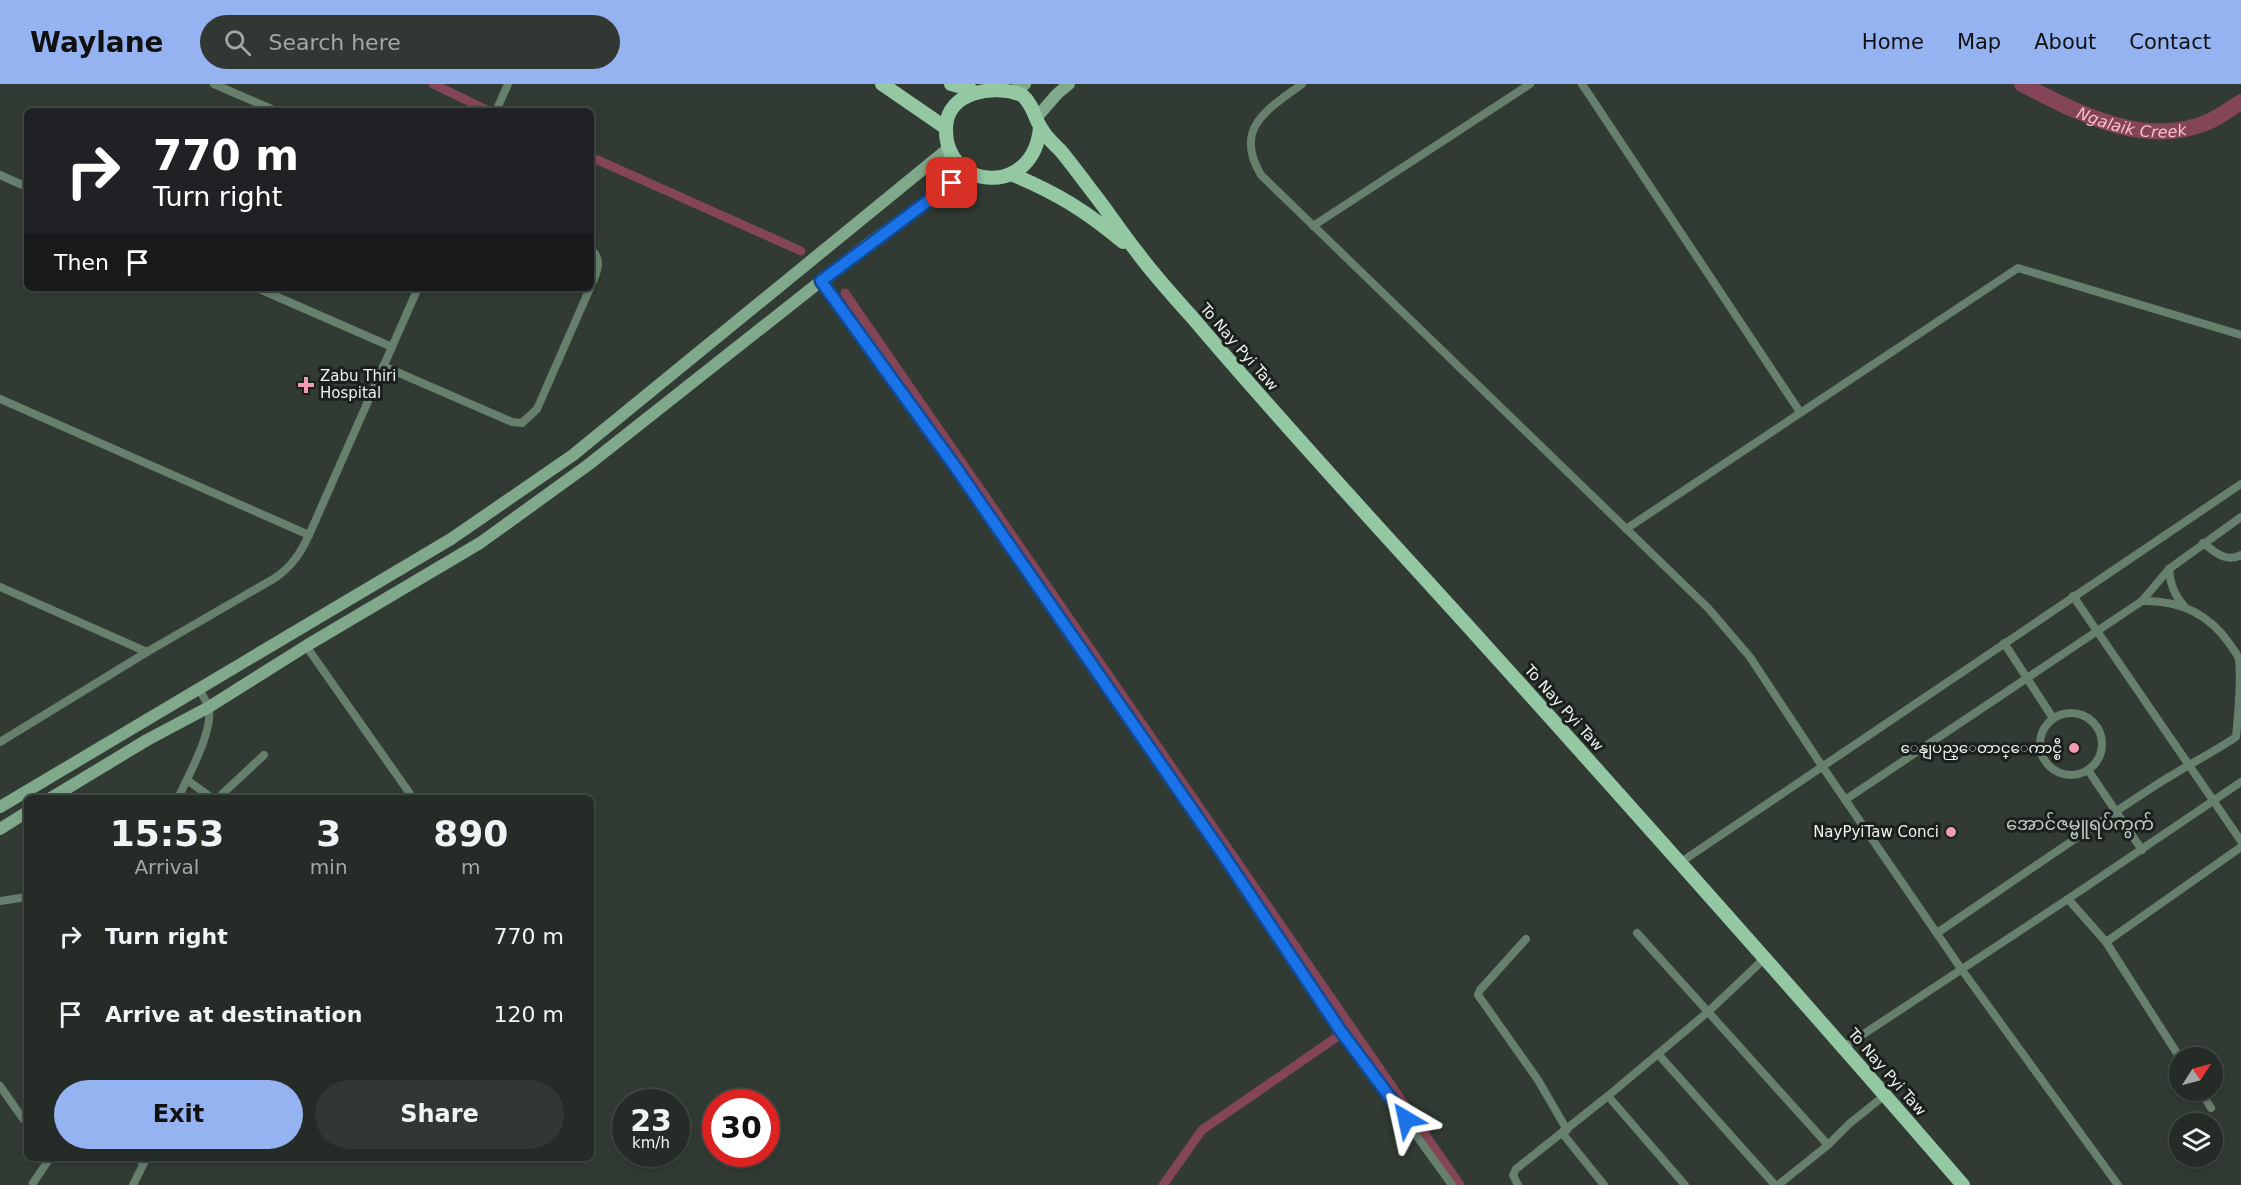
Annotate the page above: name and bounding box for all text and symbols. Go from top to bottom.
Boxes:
search box [200,15,620,69]
text: Waylane [30,26,164,59]
icon: search [221,26,254,59]
text: Search here [269,30,401,55]
text: Home [1862,30,1924,54]
text: Map [1957,30,2001,54]
text: About [2034,30,2096,54]
text: Contact [2129,30,2211,54]
water label: Ngalaik Creek [2074,103,2189,142]
text: 770 m [153,131,299,180]
icon: right [54,132,132,210]
pin [926,157,977,208]
icon: arrive [935,166,968,199]
text: Turn right [153,181,282,212]
icon: arrive [121,246,154,279]
text: Then [54,250,109,275]
street label: To Nay Pyi Taw [1196,299,1282,394]
place label: Zabu Thiri Hospital [320,367,396,402]
marker: Zabu Thiri Hospital [297,376,315,394]
street label: To Nay Pyi Taw [1520,661,1607,755]
place label: ေနျပည္ေတာင္ေကာင္စီ [1901,738,2062,760]
marker: ေနျပည္ေတာင္ေကာင္စီ [2067,741,2081,755]
district label: အောင်ဇမ္ဗူရပ်ကွက် [2006,811,2154,839]
text: 15:53 [110,813,224,854]
text: 3 [316,813,341,854]
text: 890 [433,813,508,854]
place label: NayPyiTaw Conci [1813,823,1939,841]
marker: NayPyiTaw Conci [1944,825,1958,839]
text: Arrival [134,855,199,879]
text: min [310,855,348,879]
text: m [461,855,481,879]
icon: right [54,920,87,953]
text: Turn right [105,924,228,949]
text: 770 m [494,924,564,949]
icon: arrive [54,998,87,1031]
text: Arrive at destination [105,1002,362,1027]
text: 120 m [494,1002,564,1027]
street label: To Nay Pyi Taw [1844,1024,1930,1119]
north arrow [2169,1047,2223,1101]
map controls [2169,1047,2223,1167]
button: Exit [54,1080,303,1149]
button: Share [315,1080,564,1149]
position arrow [1374,1087,1438,1151]
speed limit sign: 30 [702,1089,780,1167]
text: 23 [630,1103,672,1138]
button: layers [2169,1113,2223,1167]
text: km/h [632,1134,670,1152]

